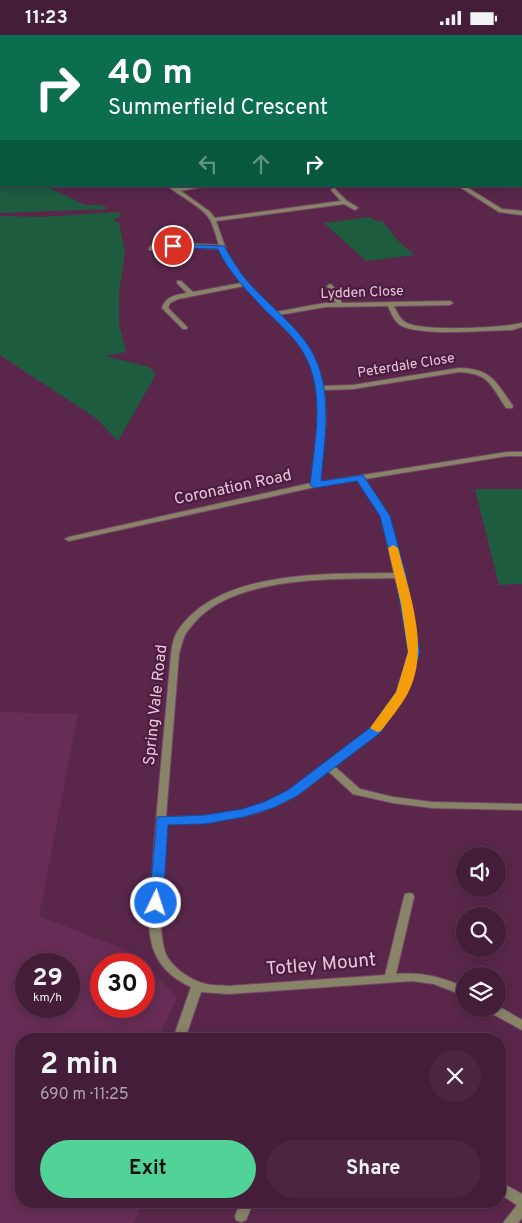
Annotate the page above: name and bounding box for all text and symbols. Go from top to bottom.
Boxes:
text: 11:23 [25,6,68,30]
text: 40 m [108,52,193,96]
icon: right [25,55,90,120]
text: Summerfield Crescent [108,95,328,122]
icon: left [194,150,222,178]
icon: ahead [247,150,275,178]
icon: right [300,150,328,178]
pin [152,225,194,267]
icon: arrive [159,232,187,260]
street label: Lydden Close [320,283,404,303]
street label: Peterdale Close [356,350,456,382]
street label: Coronation Road [172,466,294,510]
street label: Spring Vale Road [140,644,172,766]
map controls [456,847,506,1017]
button: sound [456,847,506,897]
position arrow [129,876,181,928]
button: search [456,907,506,957]
street label: Totley Mount [265,948,377,982]
speed limit sign: 30 [90,953,155,1018]
text: 29 [32,963,63,995]
button: layers [456,967,506,1017]
text: km/h [33,990,62,1006]
text: 2 min [40,1047,118,1084]
button: close [429,1050,481,1102]
text: 690 m · 11:25 [40,1085,129,1105]
button: Exit [40,1140,256,1198]
button: Share [266,1140,481,1198]

